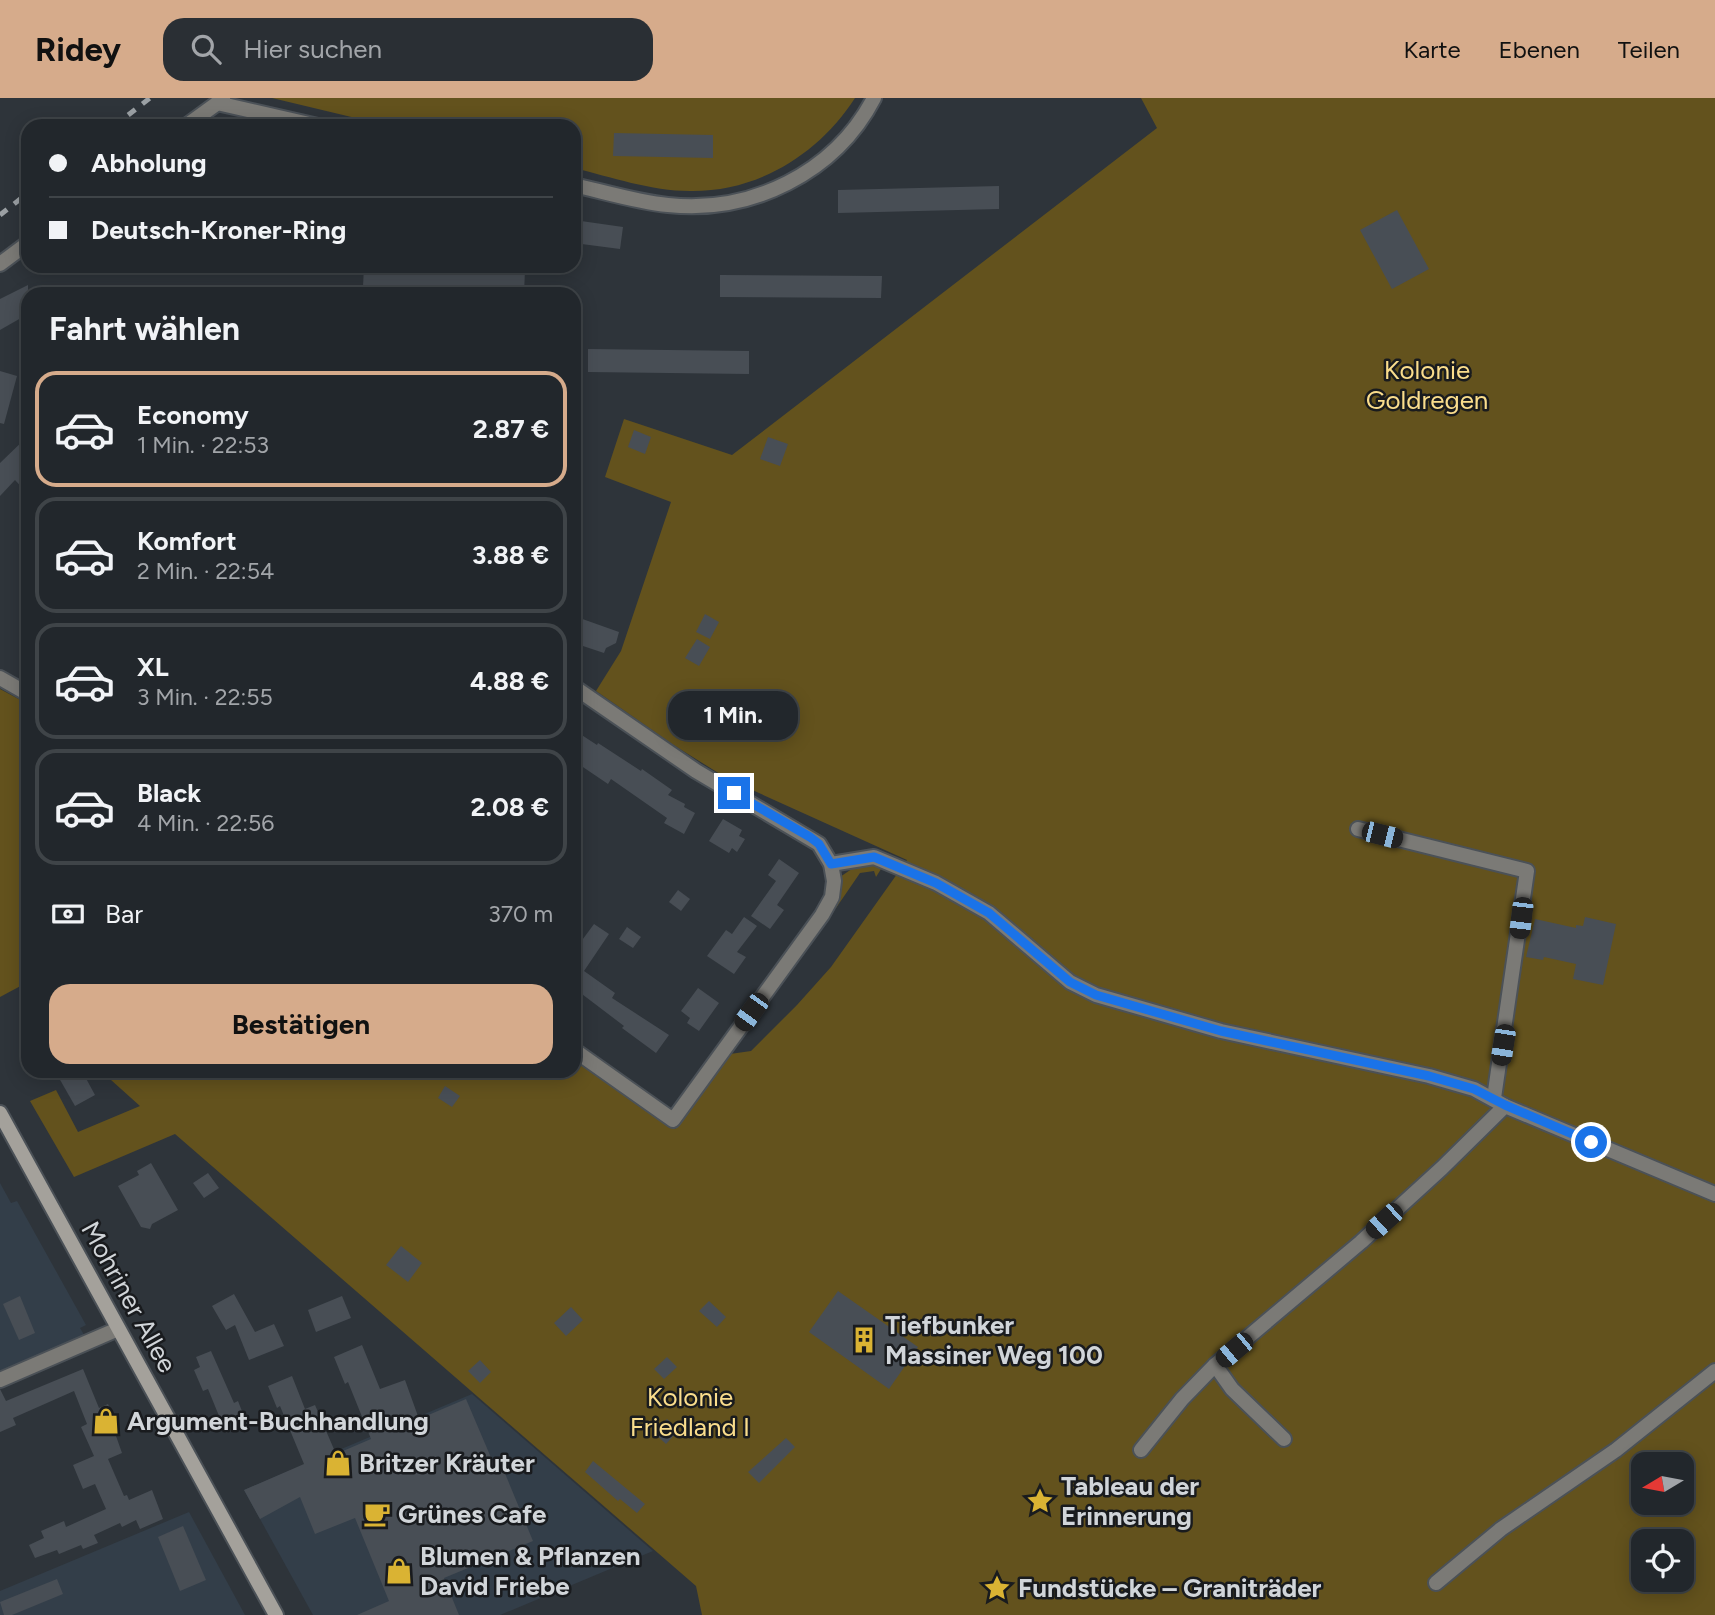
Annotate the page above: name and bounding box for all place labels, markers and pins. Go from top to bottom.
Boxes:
place label: Tiefbunker Massiner Weg 100 [885,1309,1103,1371]
building icon: Tiefbunker Massiner Weg 100 [849,1325,879,1355]
place label: Argument-Buchhandlung [127,1405,429,1437]
shop icon: Argument-Buchhandlung [91,1406,121,1436]
place label: Britzer Kräuter [359,1447,535,1479]
shop icon: Britzer Kräuter [323,1448,353,1478]
place label: Tableau der Erinnerung [1061,1470,1199,1532]
place icon: Tableau der Erinnerung [1025,1486,1055,1516]
place label: Grünes Cafe [398,1498,546,1530]
cafe icon: Grünes Cafe [362,1499,392,1529]
place label: Blumen & Pflanzen David Friebe [420,1540,641,1602]
shop icon: Blumen & Pflanzen David Friebe [384,1556,414,1586]
place label: Fundstücke – Graniträder [1018,1572,1322,1604]
place icon: Fundstücke – Graniträder [982,1573,1012,1603]

